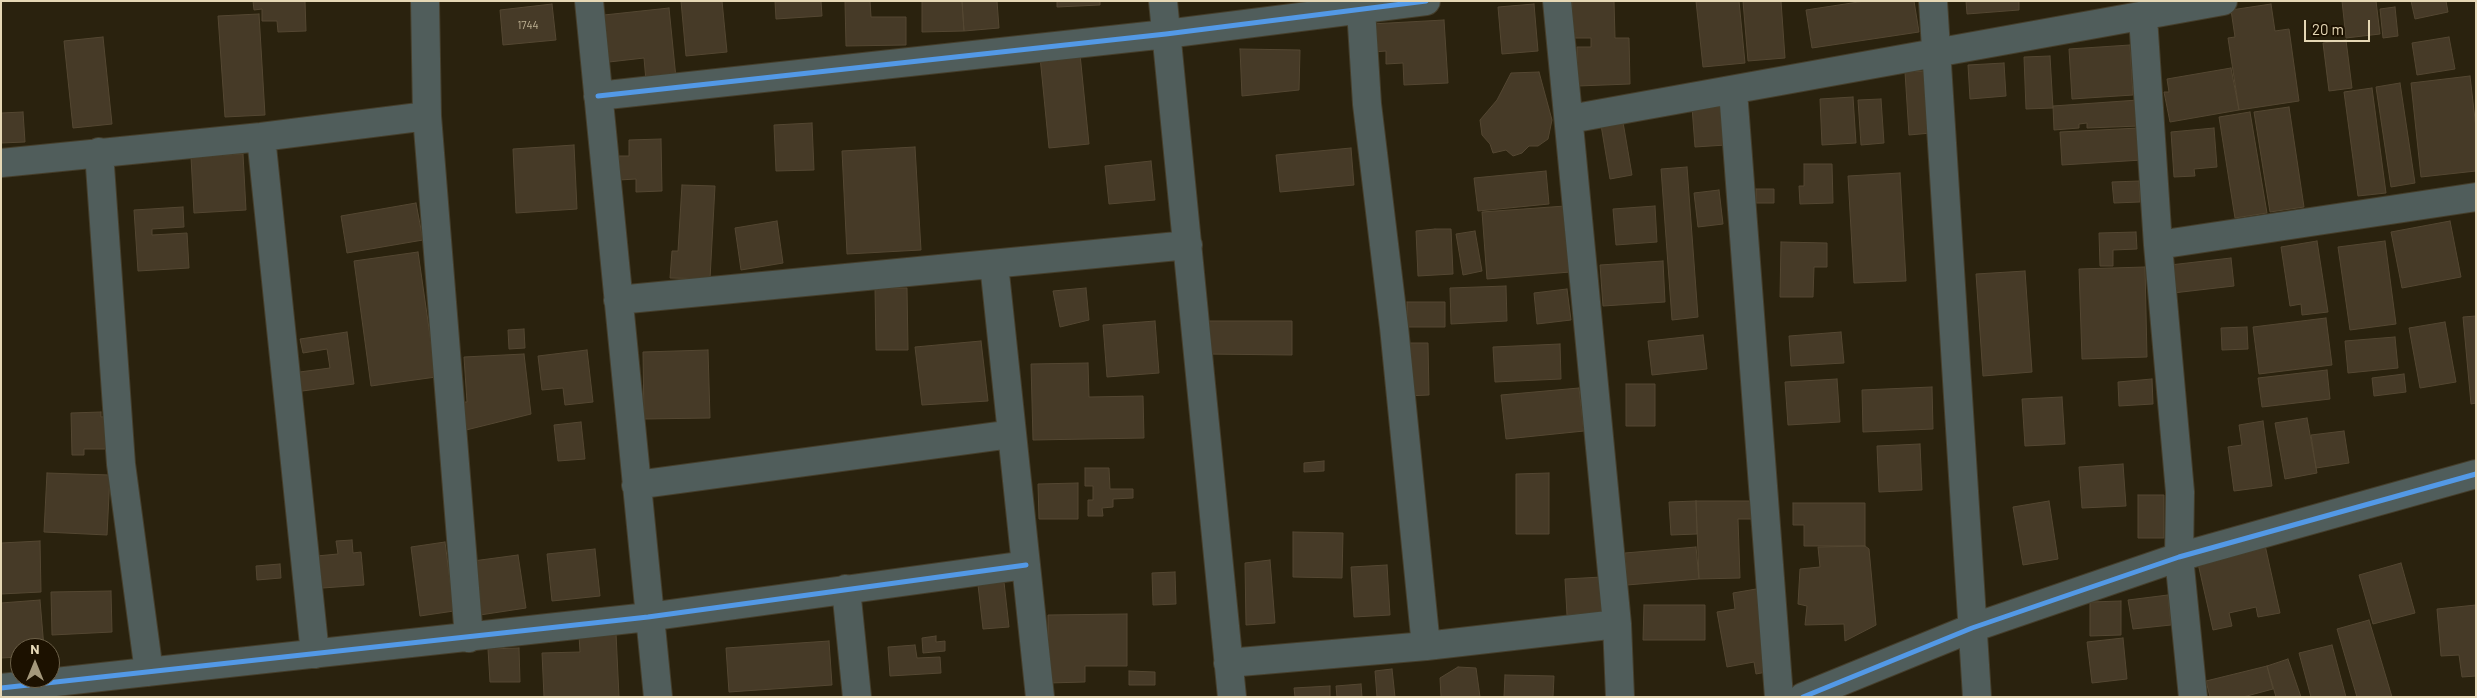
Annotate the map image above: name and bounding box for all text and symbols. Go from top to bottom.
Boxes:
scale bar [2307,10,2373,42]
house number: 1744 [517,18,539,32]
text: 20 m [2312,20,2344,38]
north arrow [10,638,60,688]
text: N [30,640,40,657]

